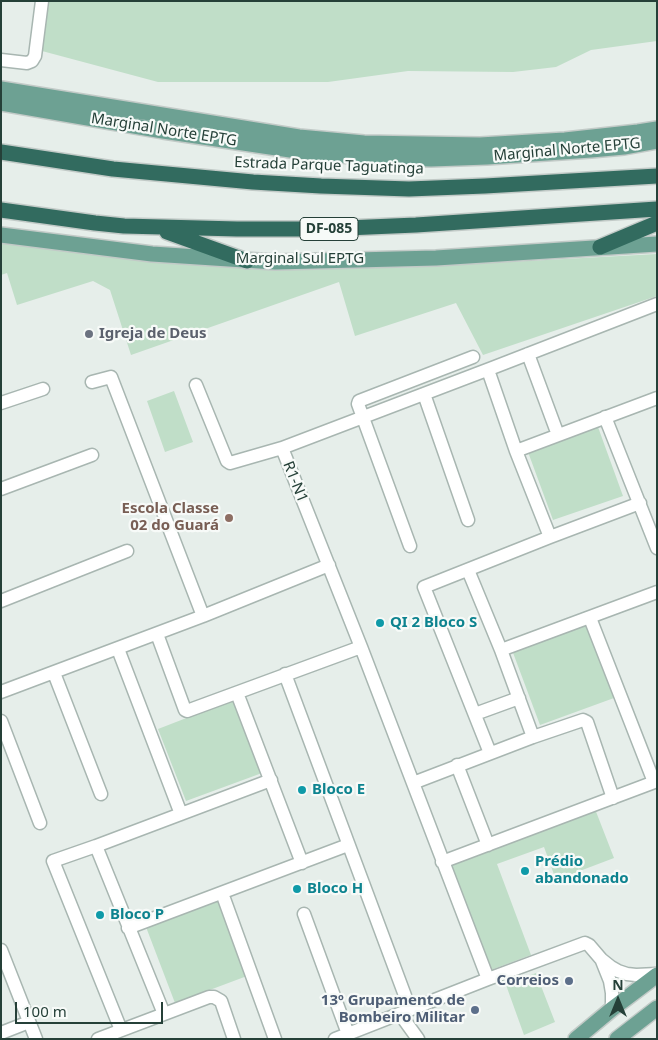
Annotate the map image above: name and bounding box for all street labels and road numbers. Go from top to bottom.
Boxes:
street label: Marginal Norte EPTG [90,110,238,150]
street label: Marginal Norte EPTG [493,135,641,165]
street label: Estrada Parque Taguatinga [234,154,424,178]
road number: DF-085 [300,218,358,240]
street label: Marginal Sul EPTG [236,250,364,268]
street label: R1-N1 [279,459,311,505]

